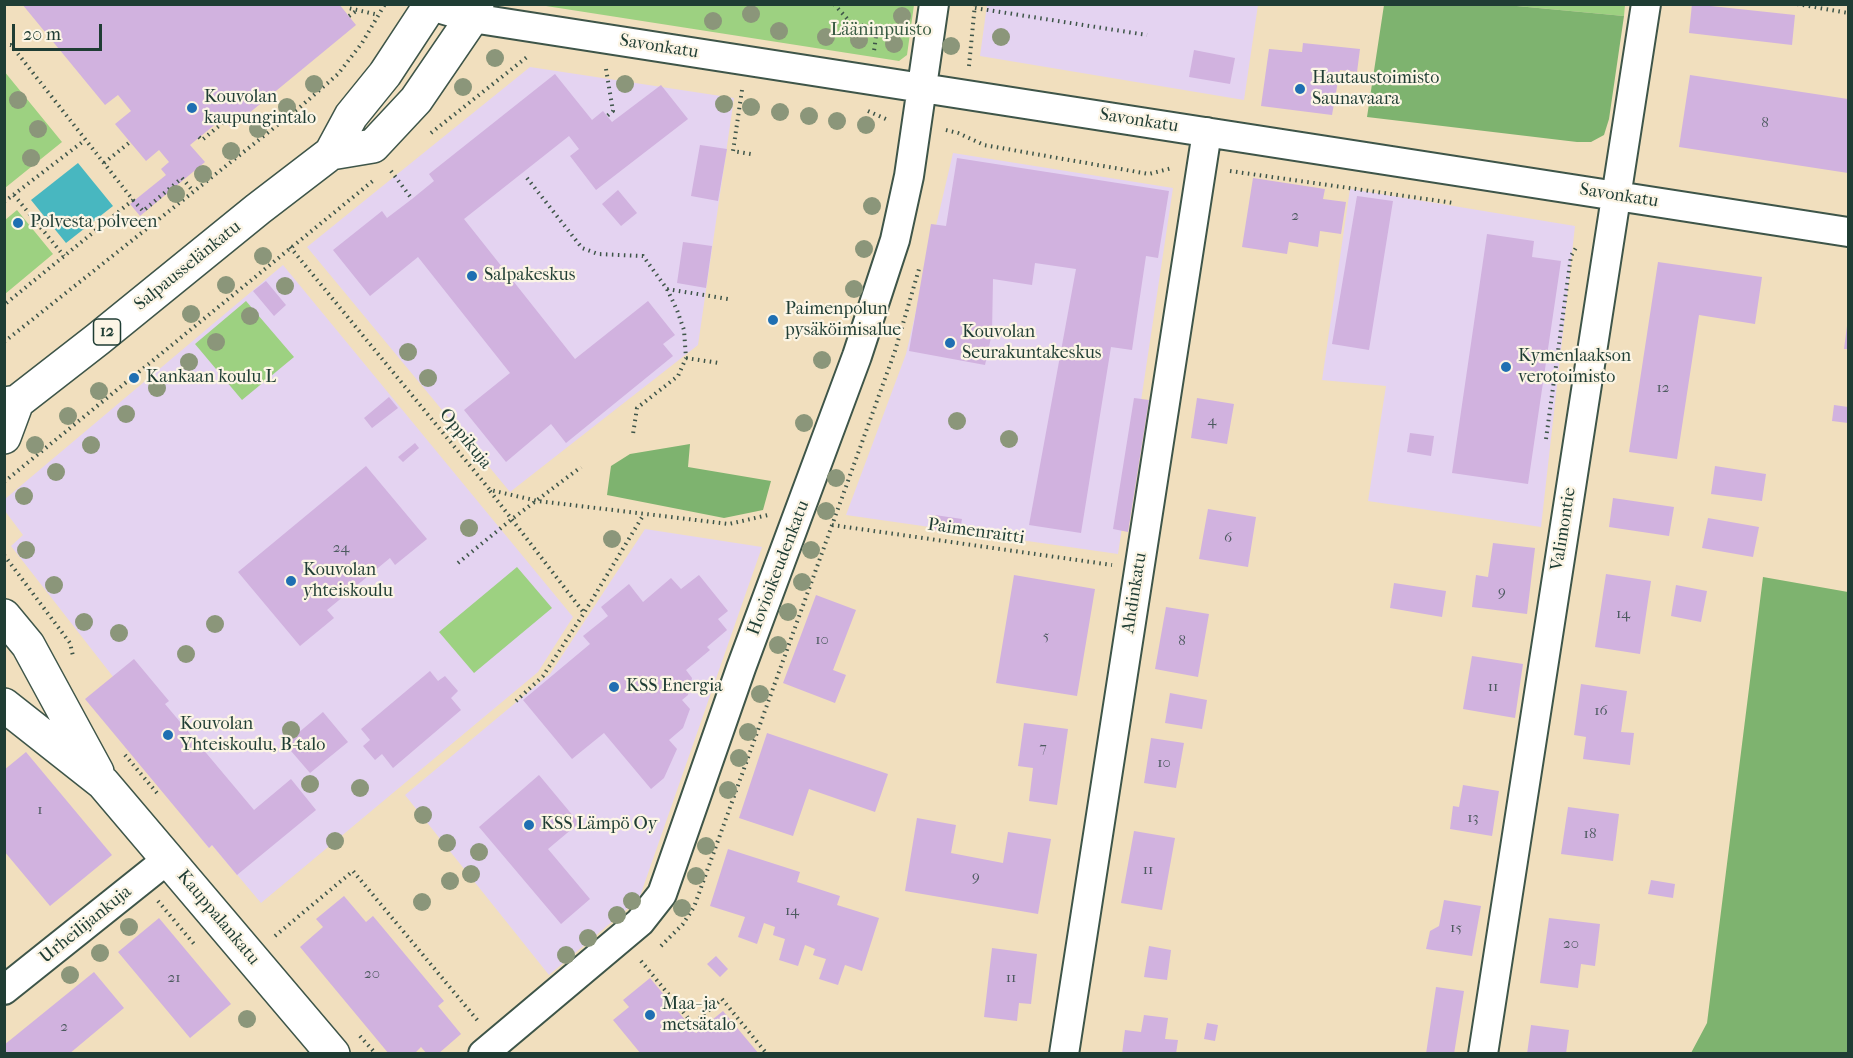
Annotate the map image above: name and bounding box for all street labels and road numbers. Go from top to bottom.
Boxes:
street label: Savonkatu [618,30,700,64]
street label: Savonkatu [1098,104,1180,138]
street label: Savonkatu [1578,179,1660,213]
street label: Salpausselänkatu [130,216,246,316]
road number: 12 [94,319,120,345]
street label: Oppikuja [434,404,496,474]
street label: Valimontie [1547,486,1581,572]
street label: Hovioikeudenkatu [743,498,815,638]
street label: Paimenraitti [926,514,1026,550]
street label: Ahdinkatu [1118,551,1152,635]
street label: Kauppalankatu [172,866,264,970]
street label: Urheilijankuja [36,881,136,969]

